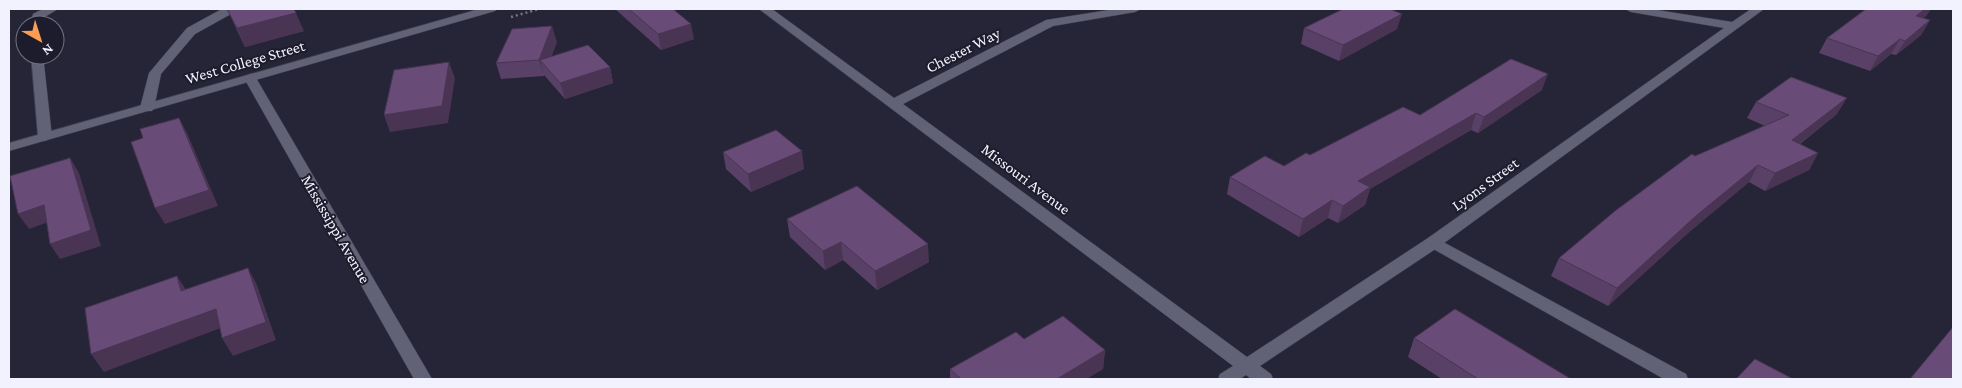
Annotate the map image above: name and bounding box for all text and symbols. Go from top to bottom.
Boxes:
north arrow [15,15,65,65]
street label: Chester Way [923,24,1004,77]
street label: West College Street [183,37,308,88]
text: N [39,41,57,60]
street label: Missouri Avenue [978,140,1074,218]
street label: Lyons Street [1448,154,1523,215]
street label: Mississippi Avenue [297,172,374,287]

